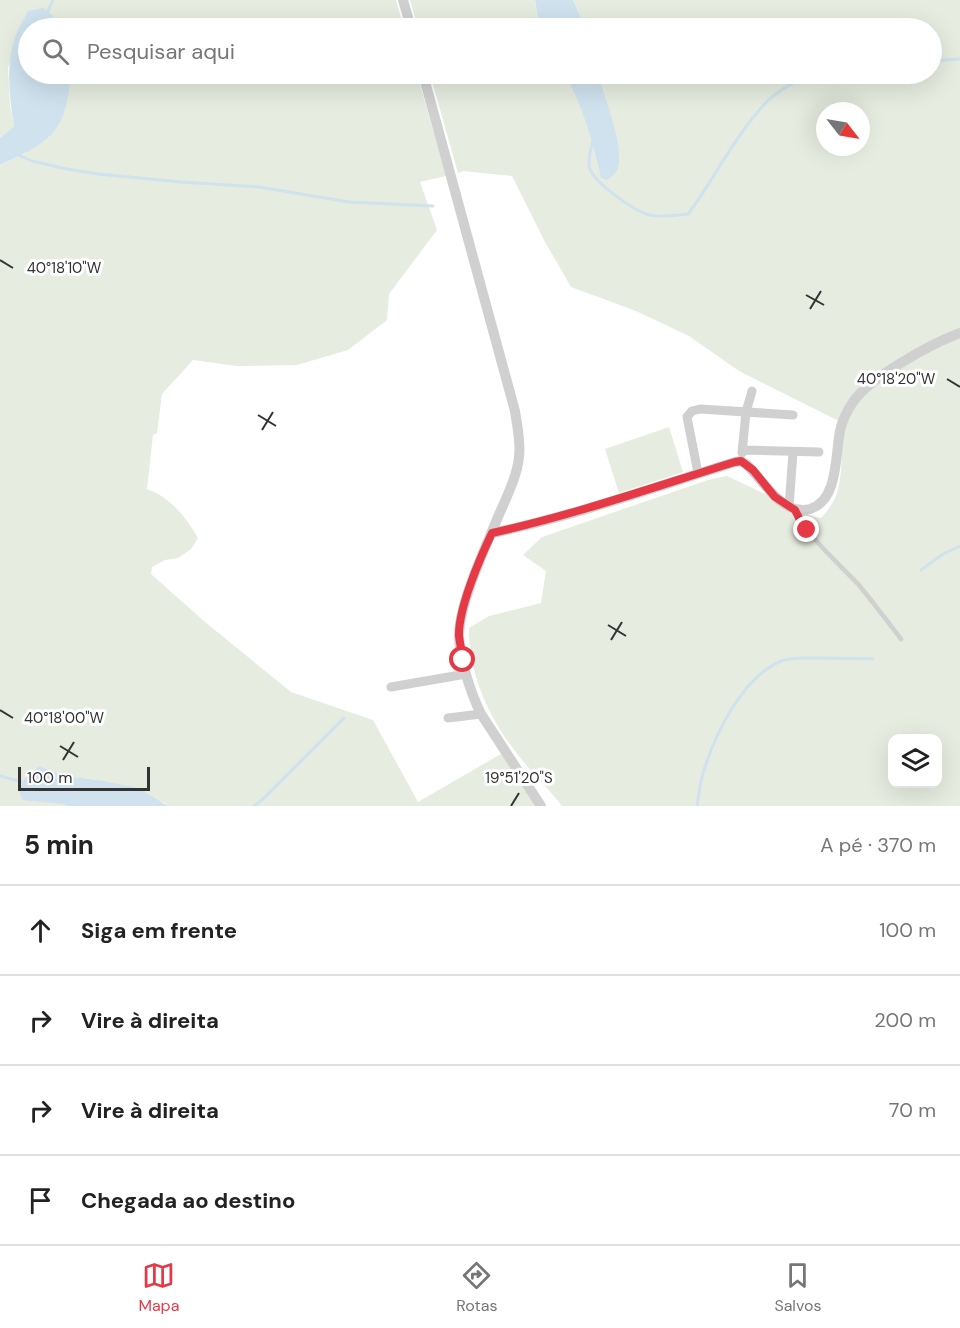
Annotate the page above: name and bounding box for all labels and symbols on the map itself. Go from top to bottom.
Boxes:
north arrow [816,102,870,156]
text: 40°18'10"W [27,258,102,278]
text: 40°18'20"W [857,369,936,389]
route end [793,516,819,542]
route start [449,646,475,672]
text: 40°18'00"W [24,708,105,728]
scale bar [18,764,150,792]
text: 19°51'20"S [485,768,553,788]

